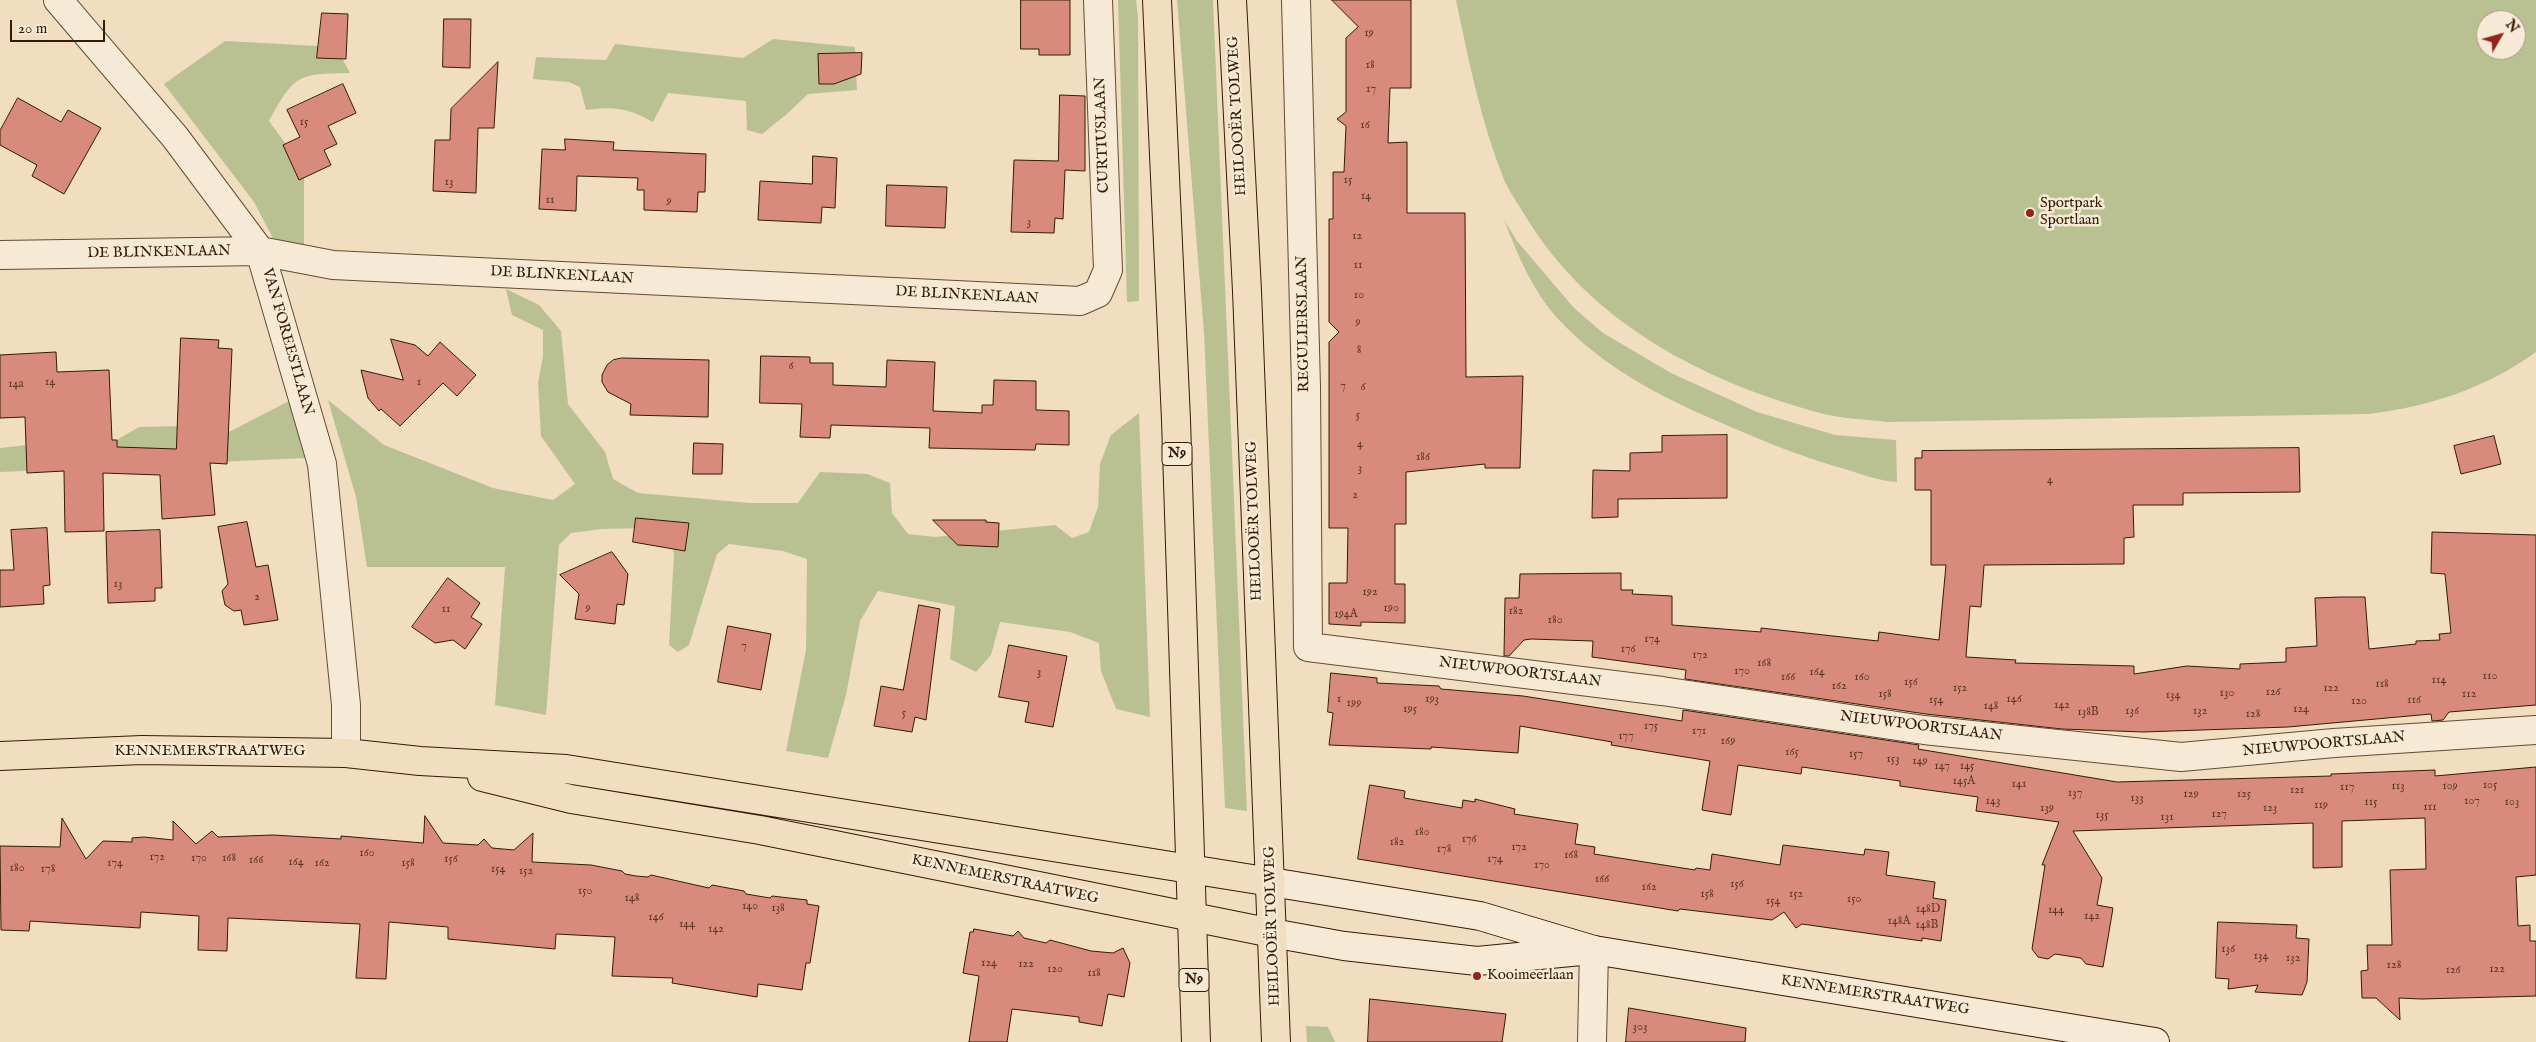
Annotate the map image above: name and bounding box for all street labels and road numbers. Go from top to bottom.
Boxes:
street label: HEILOOËR TOLWEG [1225,36,1251,196]
street label: CURTIUSLAAN [1092,77,1114,193]
street label: DE BLINKENLAAN [87,243,231,263]
street label: REGULIERSLAAN [1294,256,1314,392]
street label: DE BLINKENLAAN [490,263,634,289]
street label: VAN FOREESTLAAN [257,267,317,417]
street label: DE BLINKENLAAN [895,283,1039,309]
street label: HEILOOËR TOLWEG [1243,441,1267,601]
road number: N9 [1162,442,1192,466]
street label: NIEUWPOORTSLAAN [1438,654,1602,692]
street label: NIEUWPOORTSLAAN [1839,708,2003,746]
street label: NIEUWPOORTSLAAN [2242,729,2406,761]
street label: KENNEMERSTRAATWEG [114,743,306,761]
street label: HEILOOËR TOLWEG [1261,846,1285,1006]
street label: KENNEMERSTRAATWEG [910,851,1100,909]
road number: N9 [1179,968,1209,992]
street label: KENNEMERSTRAATWEG [1779,972,1971,1020]

